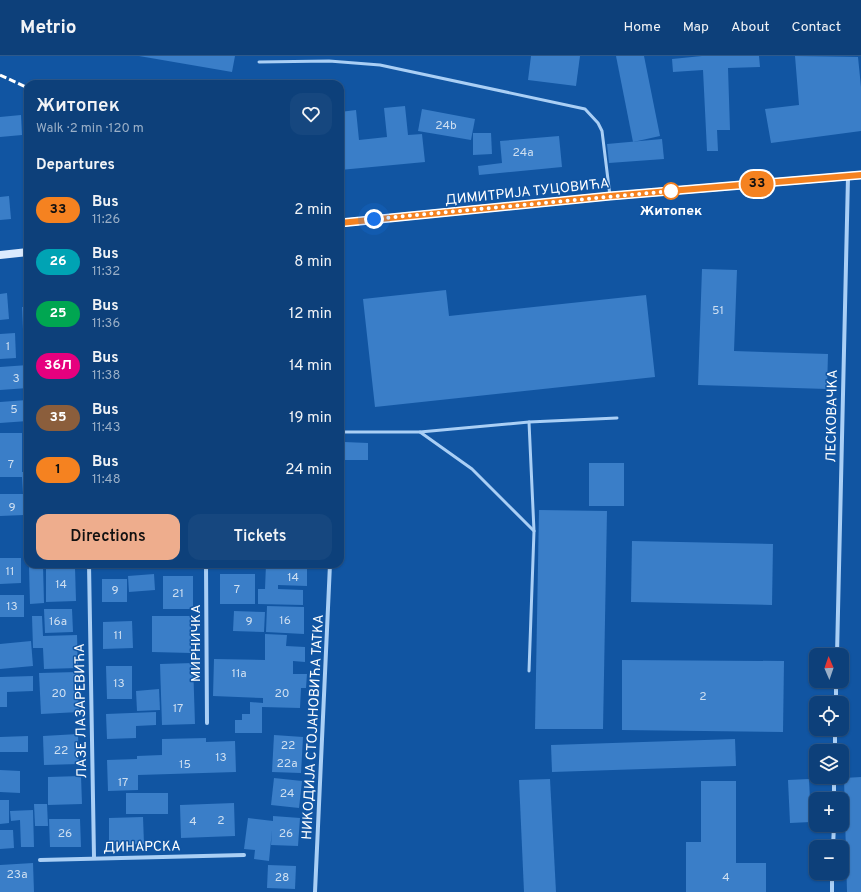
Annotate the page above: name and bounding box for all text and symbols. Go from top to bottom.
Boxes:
text: Metrio [20,16,77,40]
text: Home [624,19,661,36]
text: Map [683,19,709,36]
text: About [731,19,770,36]
text: Contact [792,19,841,36]
button: heart [290,93,332,135]
text: Житопек [36,94,120,118]
house number: 24b [435,118,457,134]
text: Walk · 2 min · 120 m [36,121,144,137]
house number: 24a [513,145,534,161]
text: Departures [36,156,115,175]
line badge: 33 [739,171,775,197]
street label: ДИМИТРИЈА ТУЦОВИЋА [444,175,610,210]
text: 33 [749,175,765,192]
marker: Житопек [662,182,680,200]
text: Bus [92,193,119,212]
text: 33 [50,201,66,218]
text: 2 min [294,201,332,220]
place label: Житопек [640,203,702,220]
your location [364,209,384,229]
text: 11:26 [92,212,120,228]
text: Bus [92,245,119,264]
text: 26 [49,253,67,270]
text: 8 min [294,253,332,272]
text: 11:32 [92,264,120,280]
text: Bus [92,297,119,316]
house number: 51 [712,303,724,319]
text: 25 [49,305,67,322]
text: 12 min [289,305,332,324]
text: 11:36 [92,316,120,332]
house number: 1 [6,339,10,355]
text: Bus [92,349,119,368]
text: 36Л [44,357,72,374]
text: 14 min [289,357,332,376]
text: 11:38 [92,368,120,384]
street label: ЛЕСКОВАЧКА [823,369,842,463]
house number: 3 [12,371,20,387]
text: Bus [92,401,119,420]
house number: 5 [10,402,18,418]
text: 35 [50,409,66,426]
text: 19 min [289,409,332,428]
text: 11:43 [92,420,121,436]
text: Bus [92,453,119,472]
house number: 7 [8,457,14,473]
text: 1 [55,461,61,478]
text: 24 min [285,461,332,480]
text: 11:48 [92,472,121,488]
house number: 9 [8,500,16,516]
button: Directions [36,514,180,560]
button: Tickets [188,514,332,560]
house number: 11 [6,564,14,580]
house number: 14 [287,570,299,586]
house number: 14 [55,577,67,593]
house number: 7 [234,582,240,598]
house number: 9 [111,583,119,599]
house number: 21 [172,586,184,602]
house number: 13 [6,599,18,615]
street label: МИРНИЧКА [188,604,205,682]
house number: 16 [279,613,291,629]
house number: 16a [49,614,67,630]
house number: 9 [245,614,253,630]
street label: НИКОДИЈА СТОЈАНОВИЋА ТАТКА [299,614,328,840]
house number: 11 [114,628,122,644]
street label: ЛАЗЕ ЛАЗАРЕВИЋА [72,643,91,779]
north arrow [809,648,849,688]
map controls [809,648,849,880]
house number: 11a [232,666,246,682]
house number: 13 [113,676,125,692]
house number: 20 [51,686,67,702]
house number: 20 [274,686,290,702]
house number: 2 [699,689,707,705]
button: locate [809,696,849,736]
house number: 17 [173,701,183,717]
house number: 22 [281,738,295,754]
house number: 22 [54,743,68,759]
button: layers [809,744,849,784]
house number: 13 [215,750,227,766]
house number: 22a [276,756,298,772]
house number: 15 [179,757,191,773]
house number: 17 [118,775,128,791]
house number: 24 [280,786,294,802]
button: + [809,792,849,832]
house number: 2 [217,813,225,829]
house number: 4 [189,814,197,830]
house number: 26 [58,826,72,842]
house number: 26 [279,826,293,842]
street label: ДИНАРСКА [103,838,181,857]
button: − [809,840,849,880]
house number: 23a [7,867,28,883]
house number: 28 [275,870,289,886]
house number: 4 [722,870,730,886]

